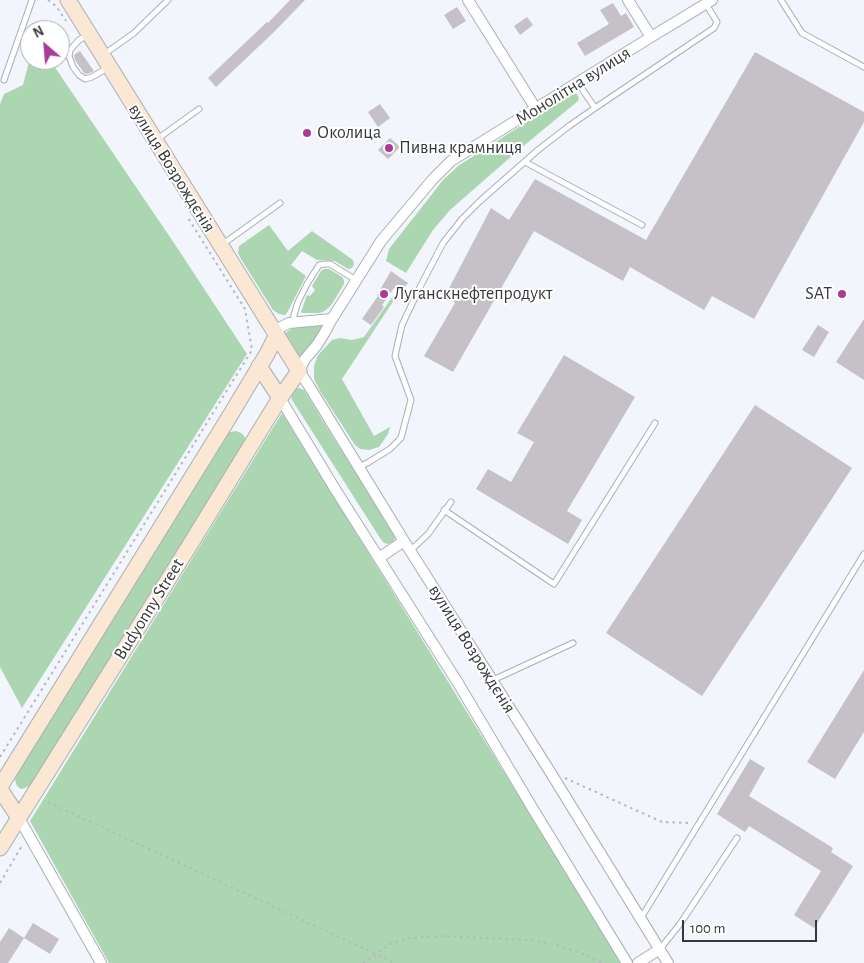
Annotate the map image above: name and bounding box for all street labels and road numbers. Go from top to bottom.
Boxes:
street label: Монолітна вулиця [511,42,635,130]
street label: вулиця Возрождєнія [124,100,220,236]
street label: Budyonny Street [109,554,189,664]
street label: вулиця Возрождєнія [424,581,520,717]

